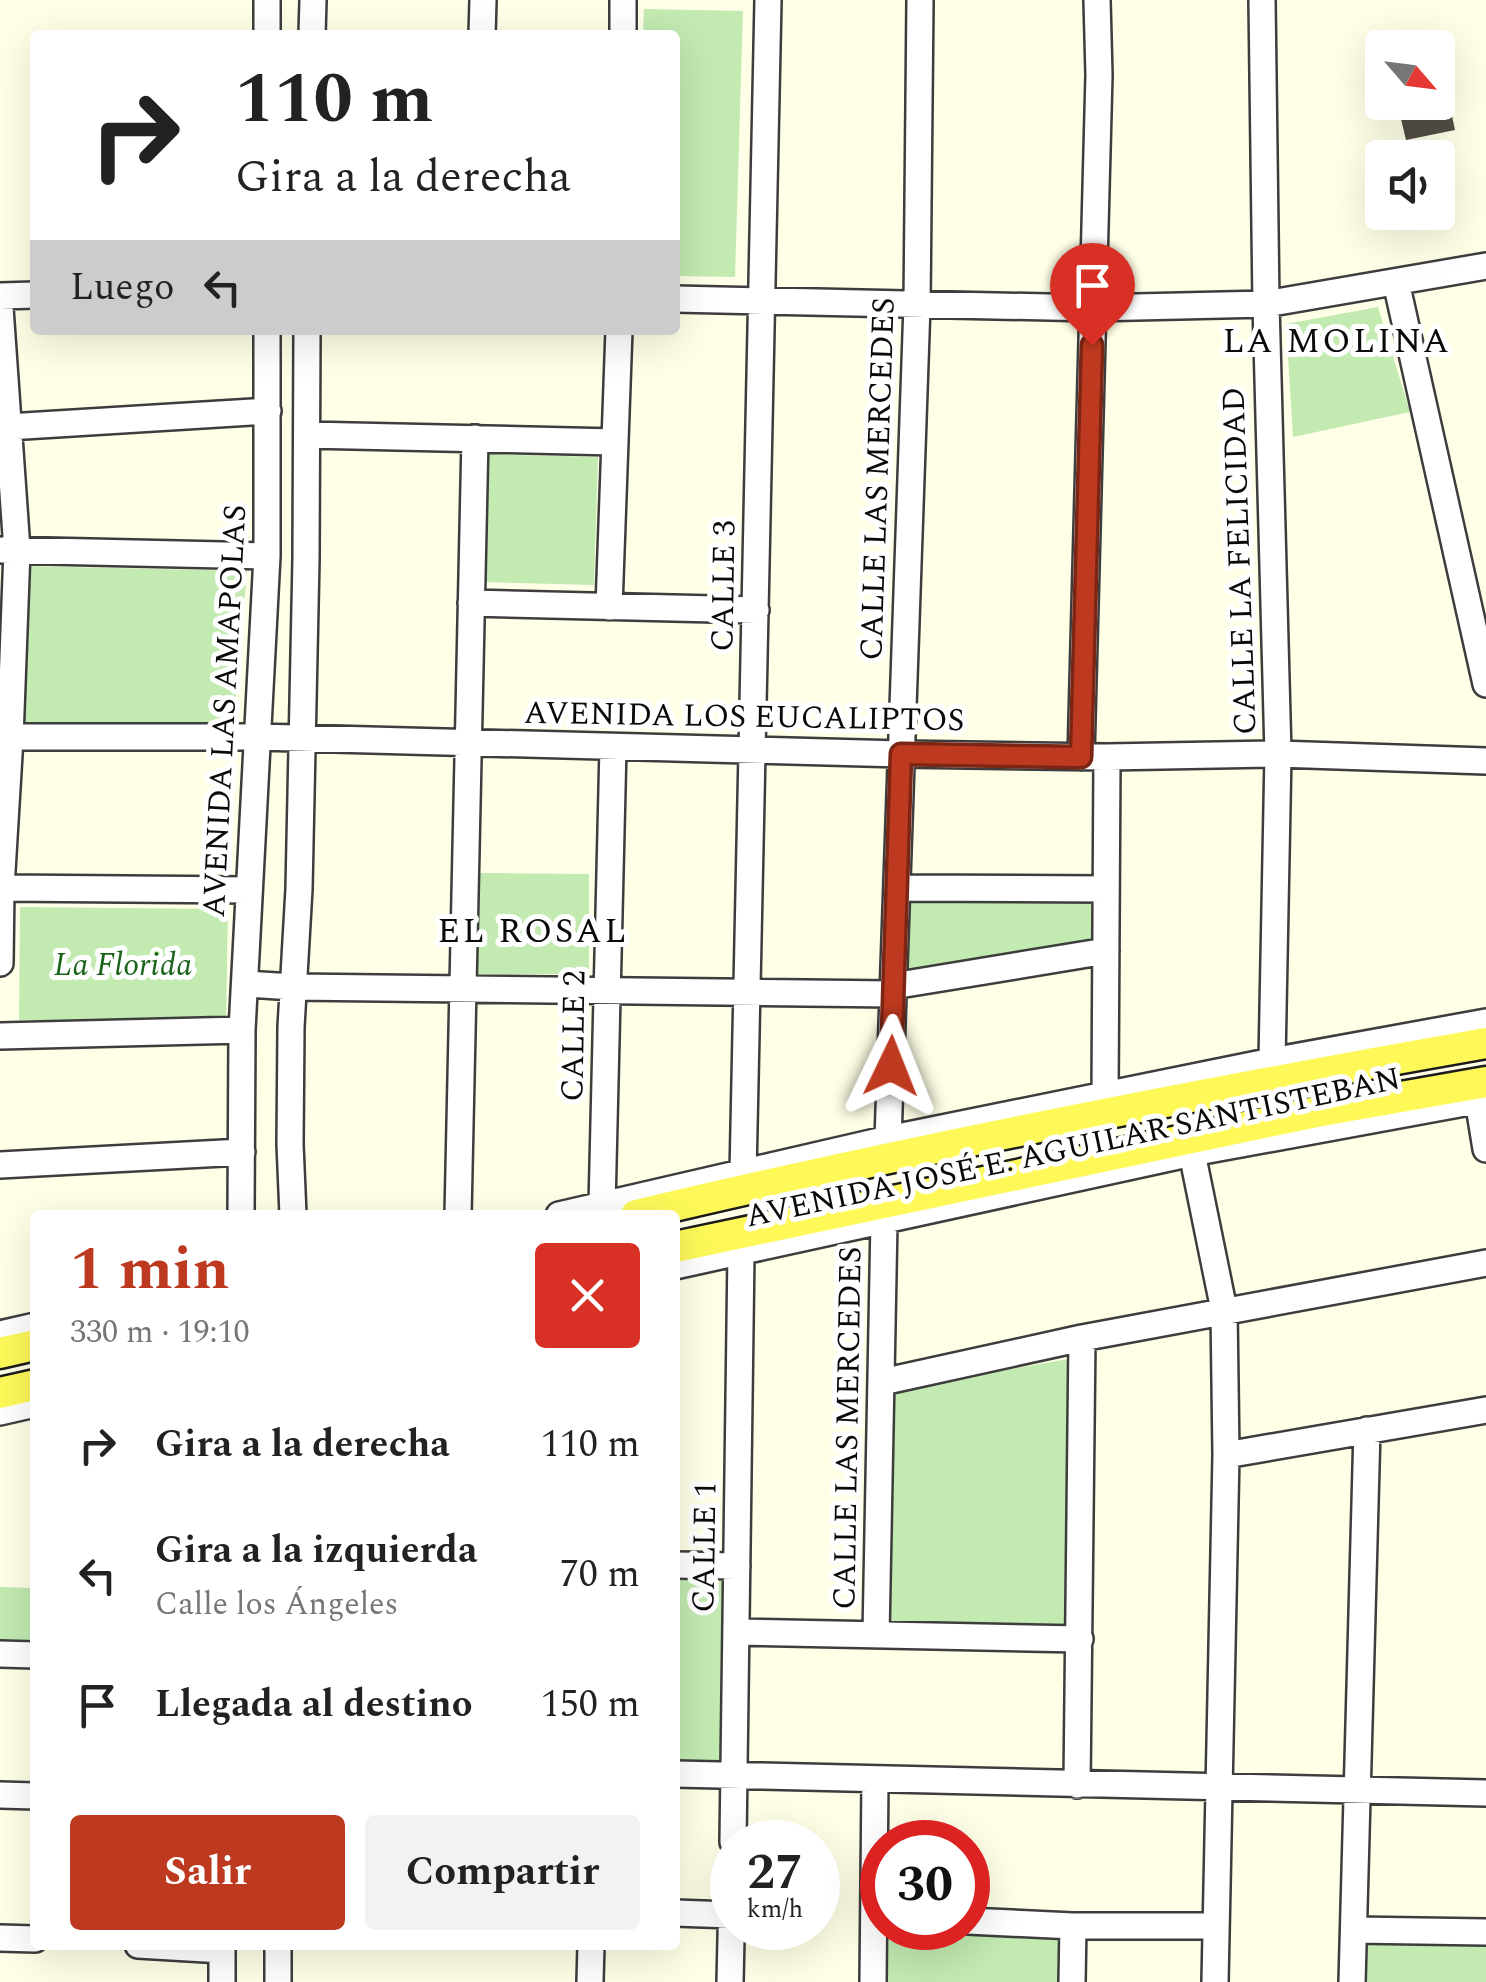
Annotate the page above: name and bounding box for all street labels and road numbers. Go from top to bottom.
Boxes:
street label: CALLE LAS MERCEDES [847,297,909,661]
street label: CALLE LA FELICIDAD [1209,386,1271,736]
street label: AVENIDA LAS AMAPOLAS [190,503,260,919]
street label: CALLE 3 [698,520,750,652]
street label: AVENIDA LOS EUCALIPTOS [523,689,965,745]
street label: CALLE 2 [548,970,600,1102]
street label: AVENIDA JOSÉ E. AGUILAR SANTISTEBAN [741,1055,1405,1241]
street label: CALLE LAS MERCEDES [820,1246,876,1610]
street label: CALLE 1 [679,1481,731,1613]

